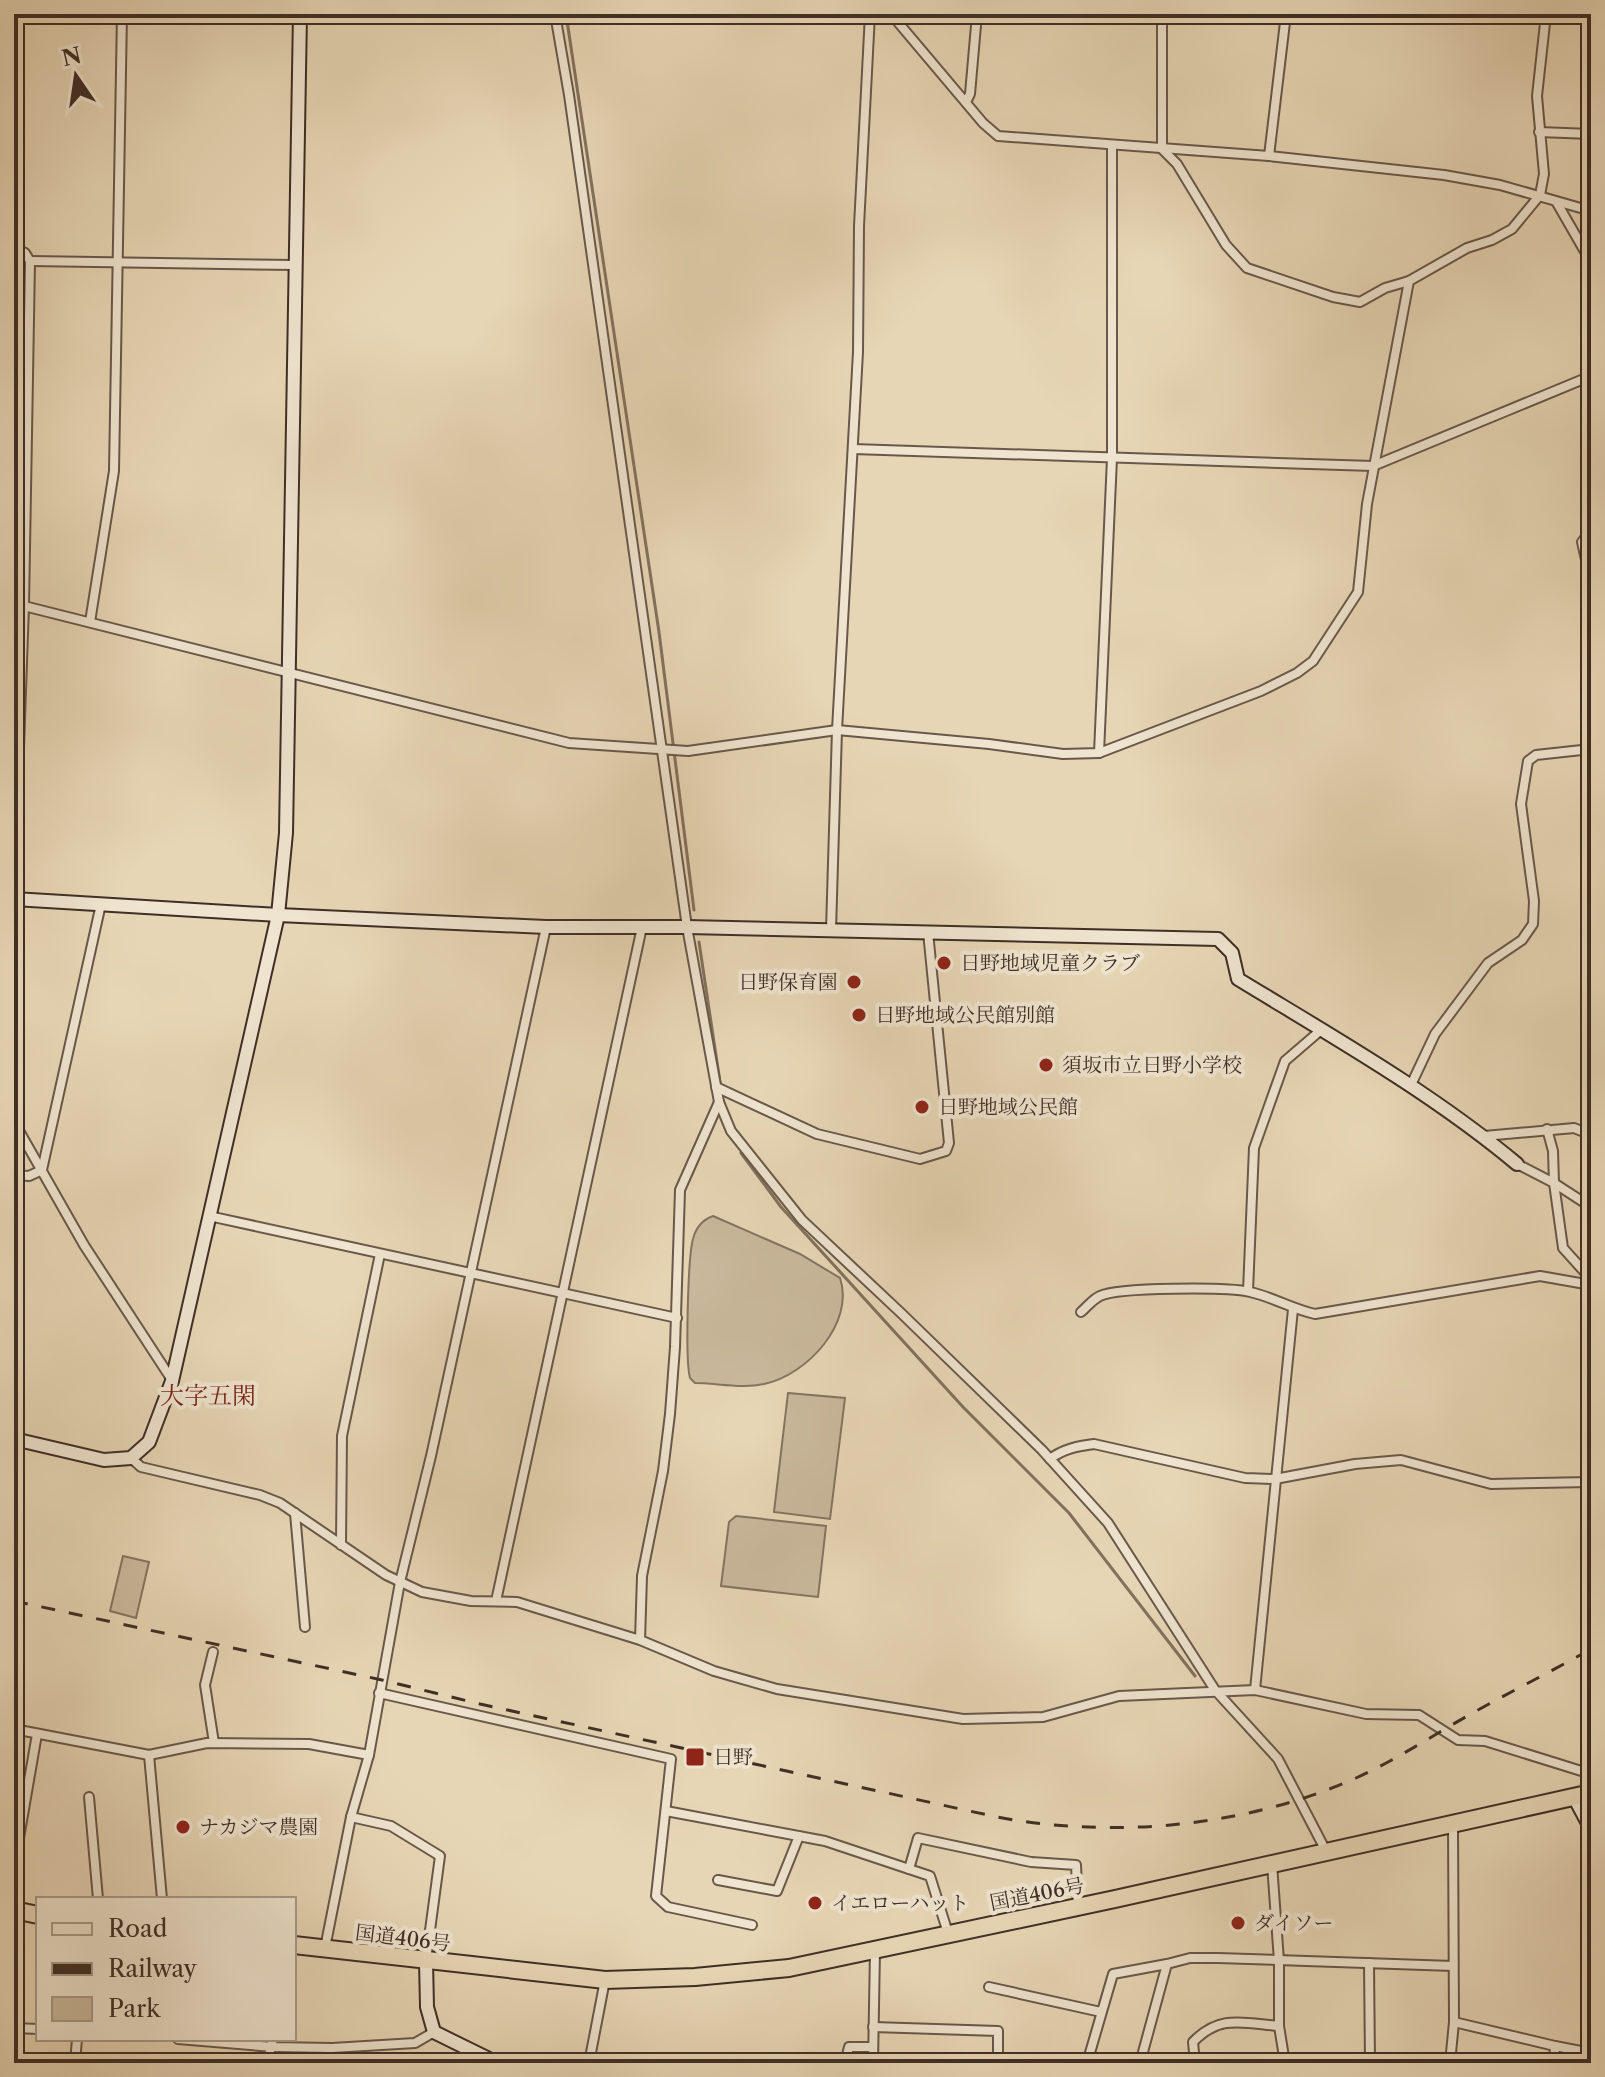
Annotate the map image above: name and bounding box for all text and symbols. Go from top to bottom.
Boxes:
north arrow [36,36,116,116]
text: N [59,42,84,72]
place label: 日野地域児童クラブ [960,951,1140,975]
marker: 日野地域児童クラブ [935,954,953,972]
place label: 日野保育園 [738,970,838,994]
marker: 日野保育園 [845,973,863,991]
place label: 日野地域公民館別館 [875,1003,1055,1027]
marker: 日野地域公民館別館 [850,1006,868,1024]
place label: 須坂市立日野小学校 [1062,1053,1242,1077]
marker: 須坂市立日野小学校 [1037,1056,1055,1074]
place label: 日野地域公民館 [938,1095,1078,1119]
marker: 日野地域公民館 [913,1098,931,1116]
district label: 大字五閑 [160,1381,256,1410]
place label: 日野 [713,1745,753,1769]
marker: 日野 [684,1746,706,1768]
place label: ナカジマ農園 [199,1815,319,1839]
marker: ナカジマ農園 [174,1818,192,1836]
street label: 国道406号 [988,1873,1086,1915]
place label: イエローハット [831,1891,969,1915]
marker: イエローハット [806,1894,824,1912]
legend [36,1897,296,2041]
place label: ダイソー [1254,1911,1334,1935]
text: Road [108,1914,168,1943]
marker: ダイソー [1229,1914,1247,1932]
street label: 国道406号 [354,1920,452,1956]
text: Railway [108,1954,198,1983]
text: Park [108,1994,161,2023]

